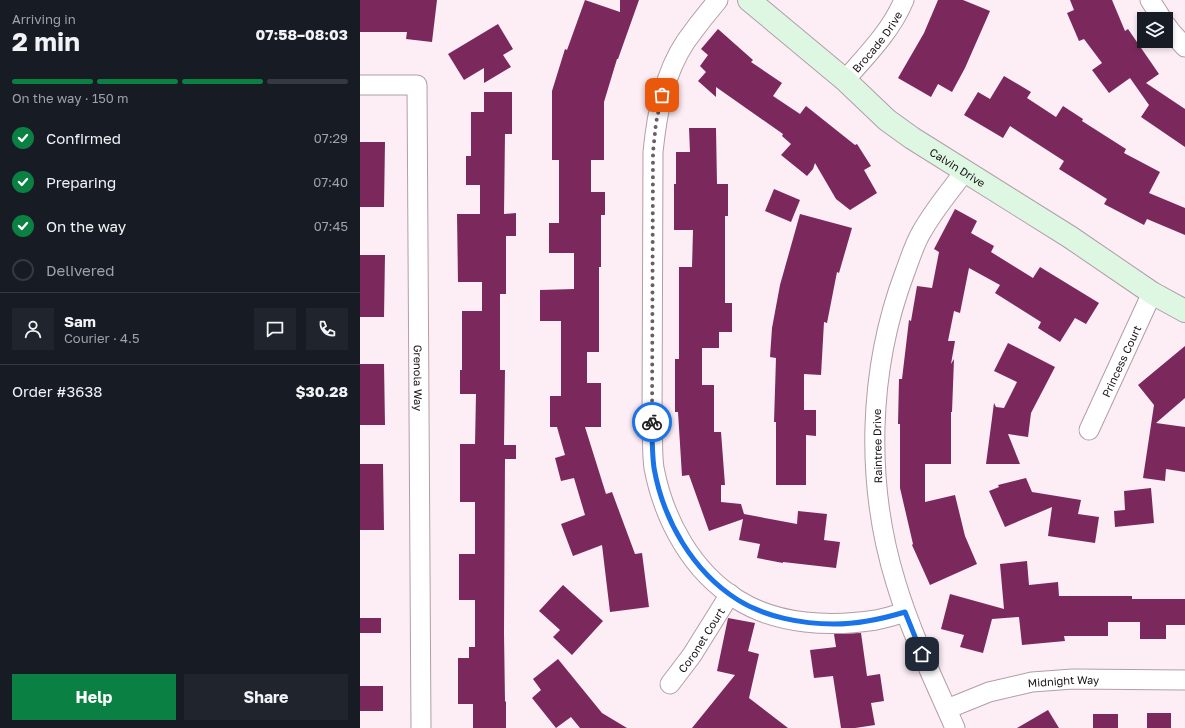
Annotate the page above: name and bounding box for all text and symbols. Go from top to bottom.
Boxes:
street label: Brocade Drive [849,9,904,74]
text: Arriving in [12,11,76,27]
map controls [1137,12,1173,48]
button: layers [1137,12,1173,48]
text: 07:58–08:03 [256,25,348,43]
text: 2 min [12,26,80,57]
pin [645,78,679,112]
icon: bag [651,84,673,106]
text: On the way · 150 m [12,90,129,106]
icon: check [12,127,34,149]
text: Confirmed [46,129,121,147]
text: 07:29 [314,130,348,146]
street label: Calvin Drive [928,145,988,189]
icon: check [12,171,34,193]
text: Preparing [46,173,116,191]
text: 07:40 [313,174,348,190]
icon: check [12,215,34,237]
text: On the way [46,217,126,235]
text: 07:45 [314,218,348,234]
text: Delivered [46,261,114,279]
button: person [12,308,54,350]
button: chat [254,308,296,350]
button: phone [306,308,348,350]
text: Sam [64,312,96,330]
street label: Princess Court [1099,323,1143,399]
text: Courier · 4.5 [64,330,139,346]
street label: Grenola Way [412,345,426,411]
text: Order #3638 [12,382,102,400]
text: $30.28 [295,382,348,400]
courier [632,402,672,442]
street label: Raintree Drive [870,409,884,483]
icon: bike [641,411,663,433]
street label: Coronet Court [675,605,727,675]
pin [905,637,939,671]
icon: home [911,643,933,665]
street label: Midnight Way [1027,672,1099,689]
button: Help [12,674,176,720]
button: Share [184,674,348,720]

